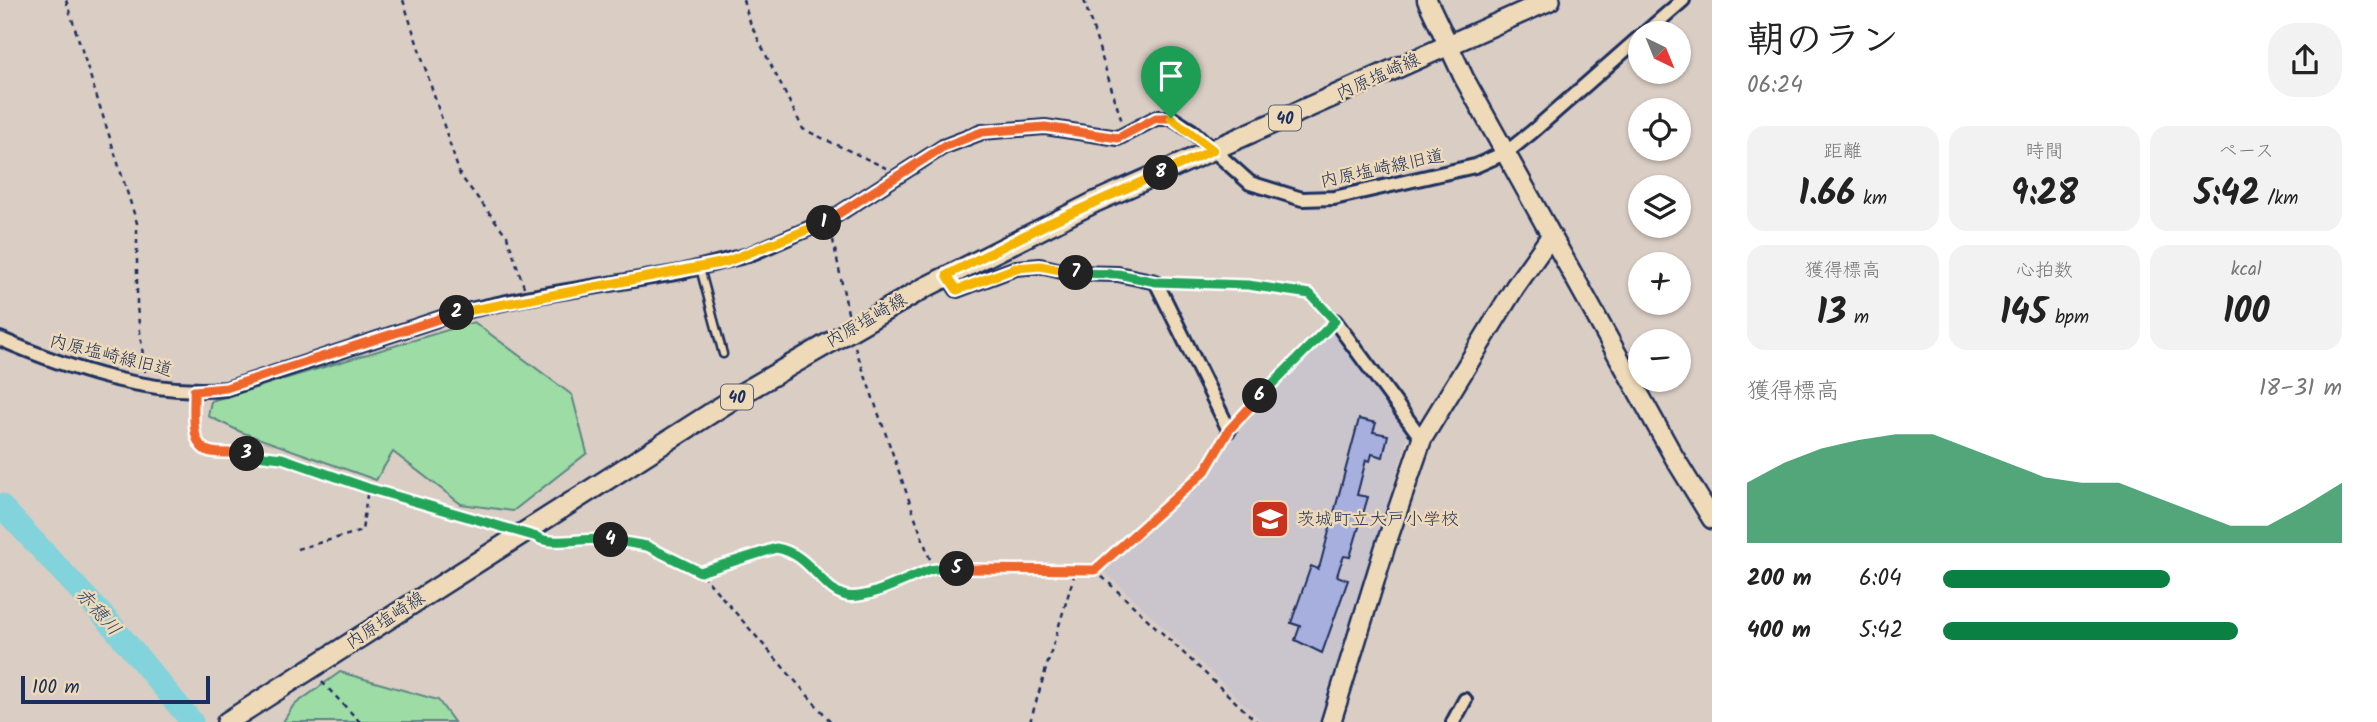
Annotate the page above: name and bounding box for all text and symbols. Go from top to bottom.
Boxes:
text: 朝のラン [1747,12,1899,72]
north arrow [1628,21,1690,84]
map controls [1628,21,1691,392]
button: share [2268,23,2342,97]
pin [1141,46,1201,118]
street label: 内原塩崎線 [1332,46,1426,109]
icon: arrive [1152,57,1190,95]
text: 06:24 [1747,68,1803,104]
button: locate [1628,98,1691,161]
road number: 40 [1269,106,1301,130]
text: 距離 [1824,137,1862,167]
text: 時間 [2025,137,2064,167]
text: ペース [2218,137,2274,167]
street label: 内原塩崎線旧道 [1318,142,1447,197]
pin: 8 [1144,156,1178,190]
text: 8 [1155,157,1166,187]
text: 1.66 [1799,167,1855,223]
text: 9:28 [2011,167,2078,223]
text: 5:42 [2194,167,2260,223]
button: layers [1628,175,1691,238]
text: km [1855,184,1887,214]
text: /km [2260,184,2298,214]
pin: 1 [806,206,842,241]
text: 1 [821,207,826,237]
button: + [1628,252,1691,315]
text: kcal [2231,255,2262,285]
pin: 7 [1058,256,1094,290]
text: 獲得標高 [1805,256,1881,286]
text: 心拍数 [2016,256,2073,286]
text: 7 [1071,257,1080,287]
text: 100 [2223,285,2269,341]
street label: 内原塩崎線 [821,286,913,356]
text: 13 [1817,286,1846,342]
text: 145 [2000,286,2047,342]
pin: 2 [440,296,475,330]
text: 2 [451,297,462,327]
text: m [1846,303,1869,333]
text: bpm [2047,303,2089,333]
street label: 内原塩崎線旧道 [46,327,175,386]
button: − [1628,329,1691,392]
text: 18–31 m [2259,371,2342,407]
text: 獲得標高 [1747,374,1839,410]
pin: 6 [1242,378,1278,414]
text: 6 [1254,380,1265,410]
road number: 40 [721,384,753,410]
pin: 3 [230,436,264,472]
text: 3 [241,438,252,468]
school or university icon: 茨城町立大戸小学校 [1249,498,1291,540]
place label: 茨城町立大戸小学校 [1297,506,1459,535]
pin: 4 [594,522,628,558]
text: 4 [605,524,616,554]
pin: 5 [940,552,974,586]
text: 5 [952,553,961,583]
text: 200 m [1747,561,1812,597]
text: 6:04 [1859,561,1902,597]
water label: 赤穂川 [67,581,128,644]
street label: 内原塩崎線 [340,585,431,658]
text: 400 m [1747,613,1811,649]
text: 5:42 [1859,613,1903,649]
scale bar [21,673,210,705]
text: 100 m [32,673,80,703]

